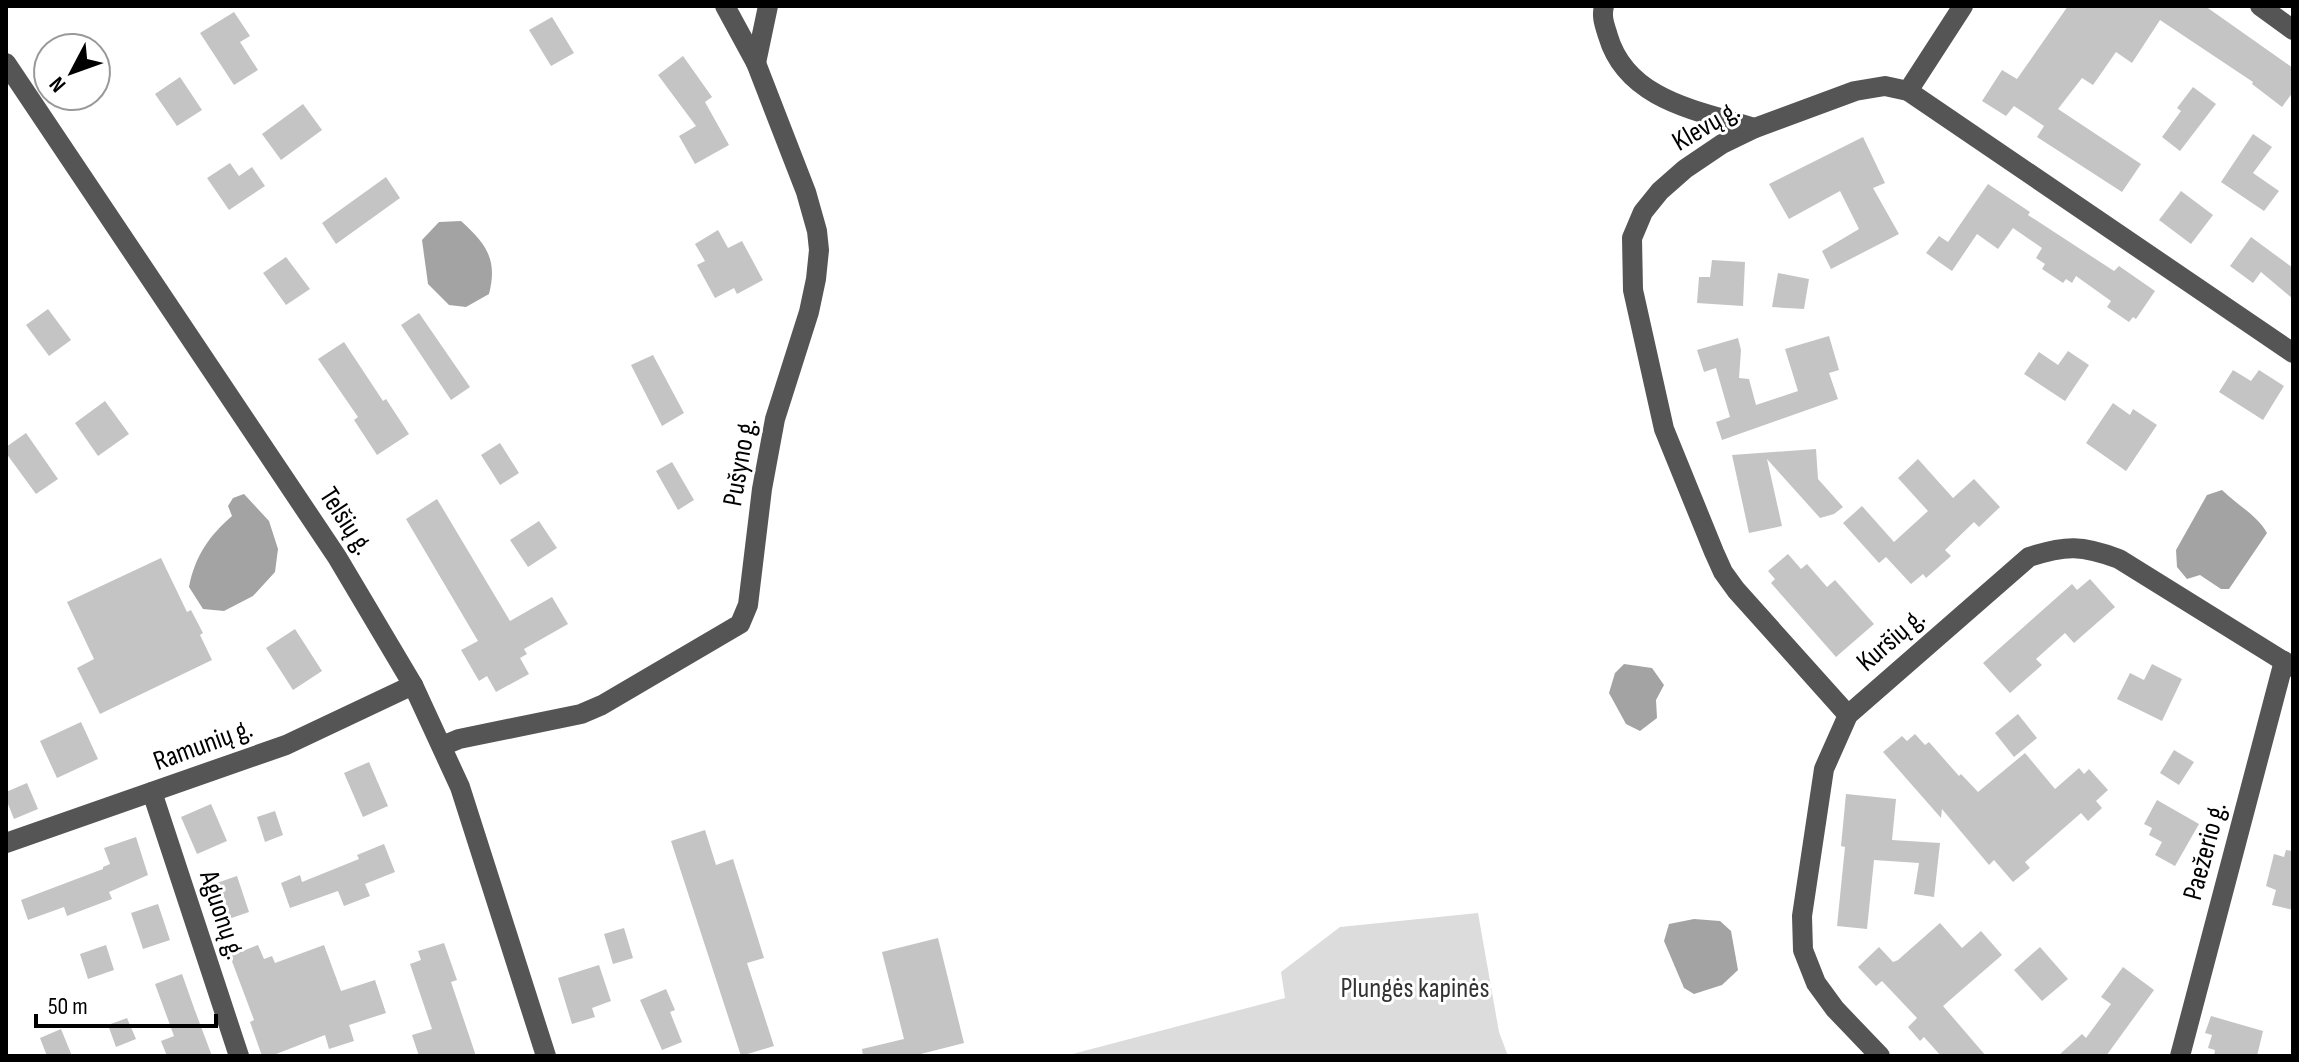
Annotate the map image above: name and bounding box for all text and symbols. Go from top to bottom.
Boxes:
north arrow [32,32,112,112]
text: N [44,71,72,97]
street label: Klevų g. [1666,94,1746,158]
street label: Pušyno g. [716,415,764,509]
street label: Telšių g. [312,481,380,561]
street label: Kuršių g. [1850,601,1932,679]
street label: Ramunių g. [149,712,257,778]
street label: Paežerio g. [2176,798,2234,904]
street label: Aguonų g. [192,865,252,964]
park label: Plungės kapinės [1340,972,1490,1005]
scale bar [36,978,216,1028]
text: 50 m [48,992,88,1021]

